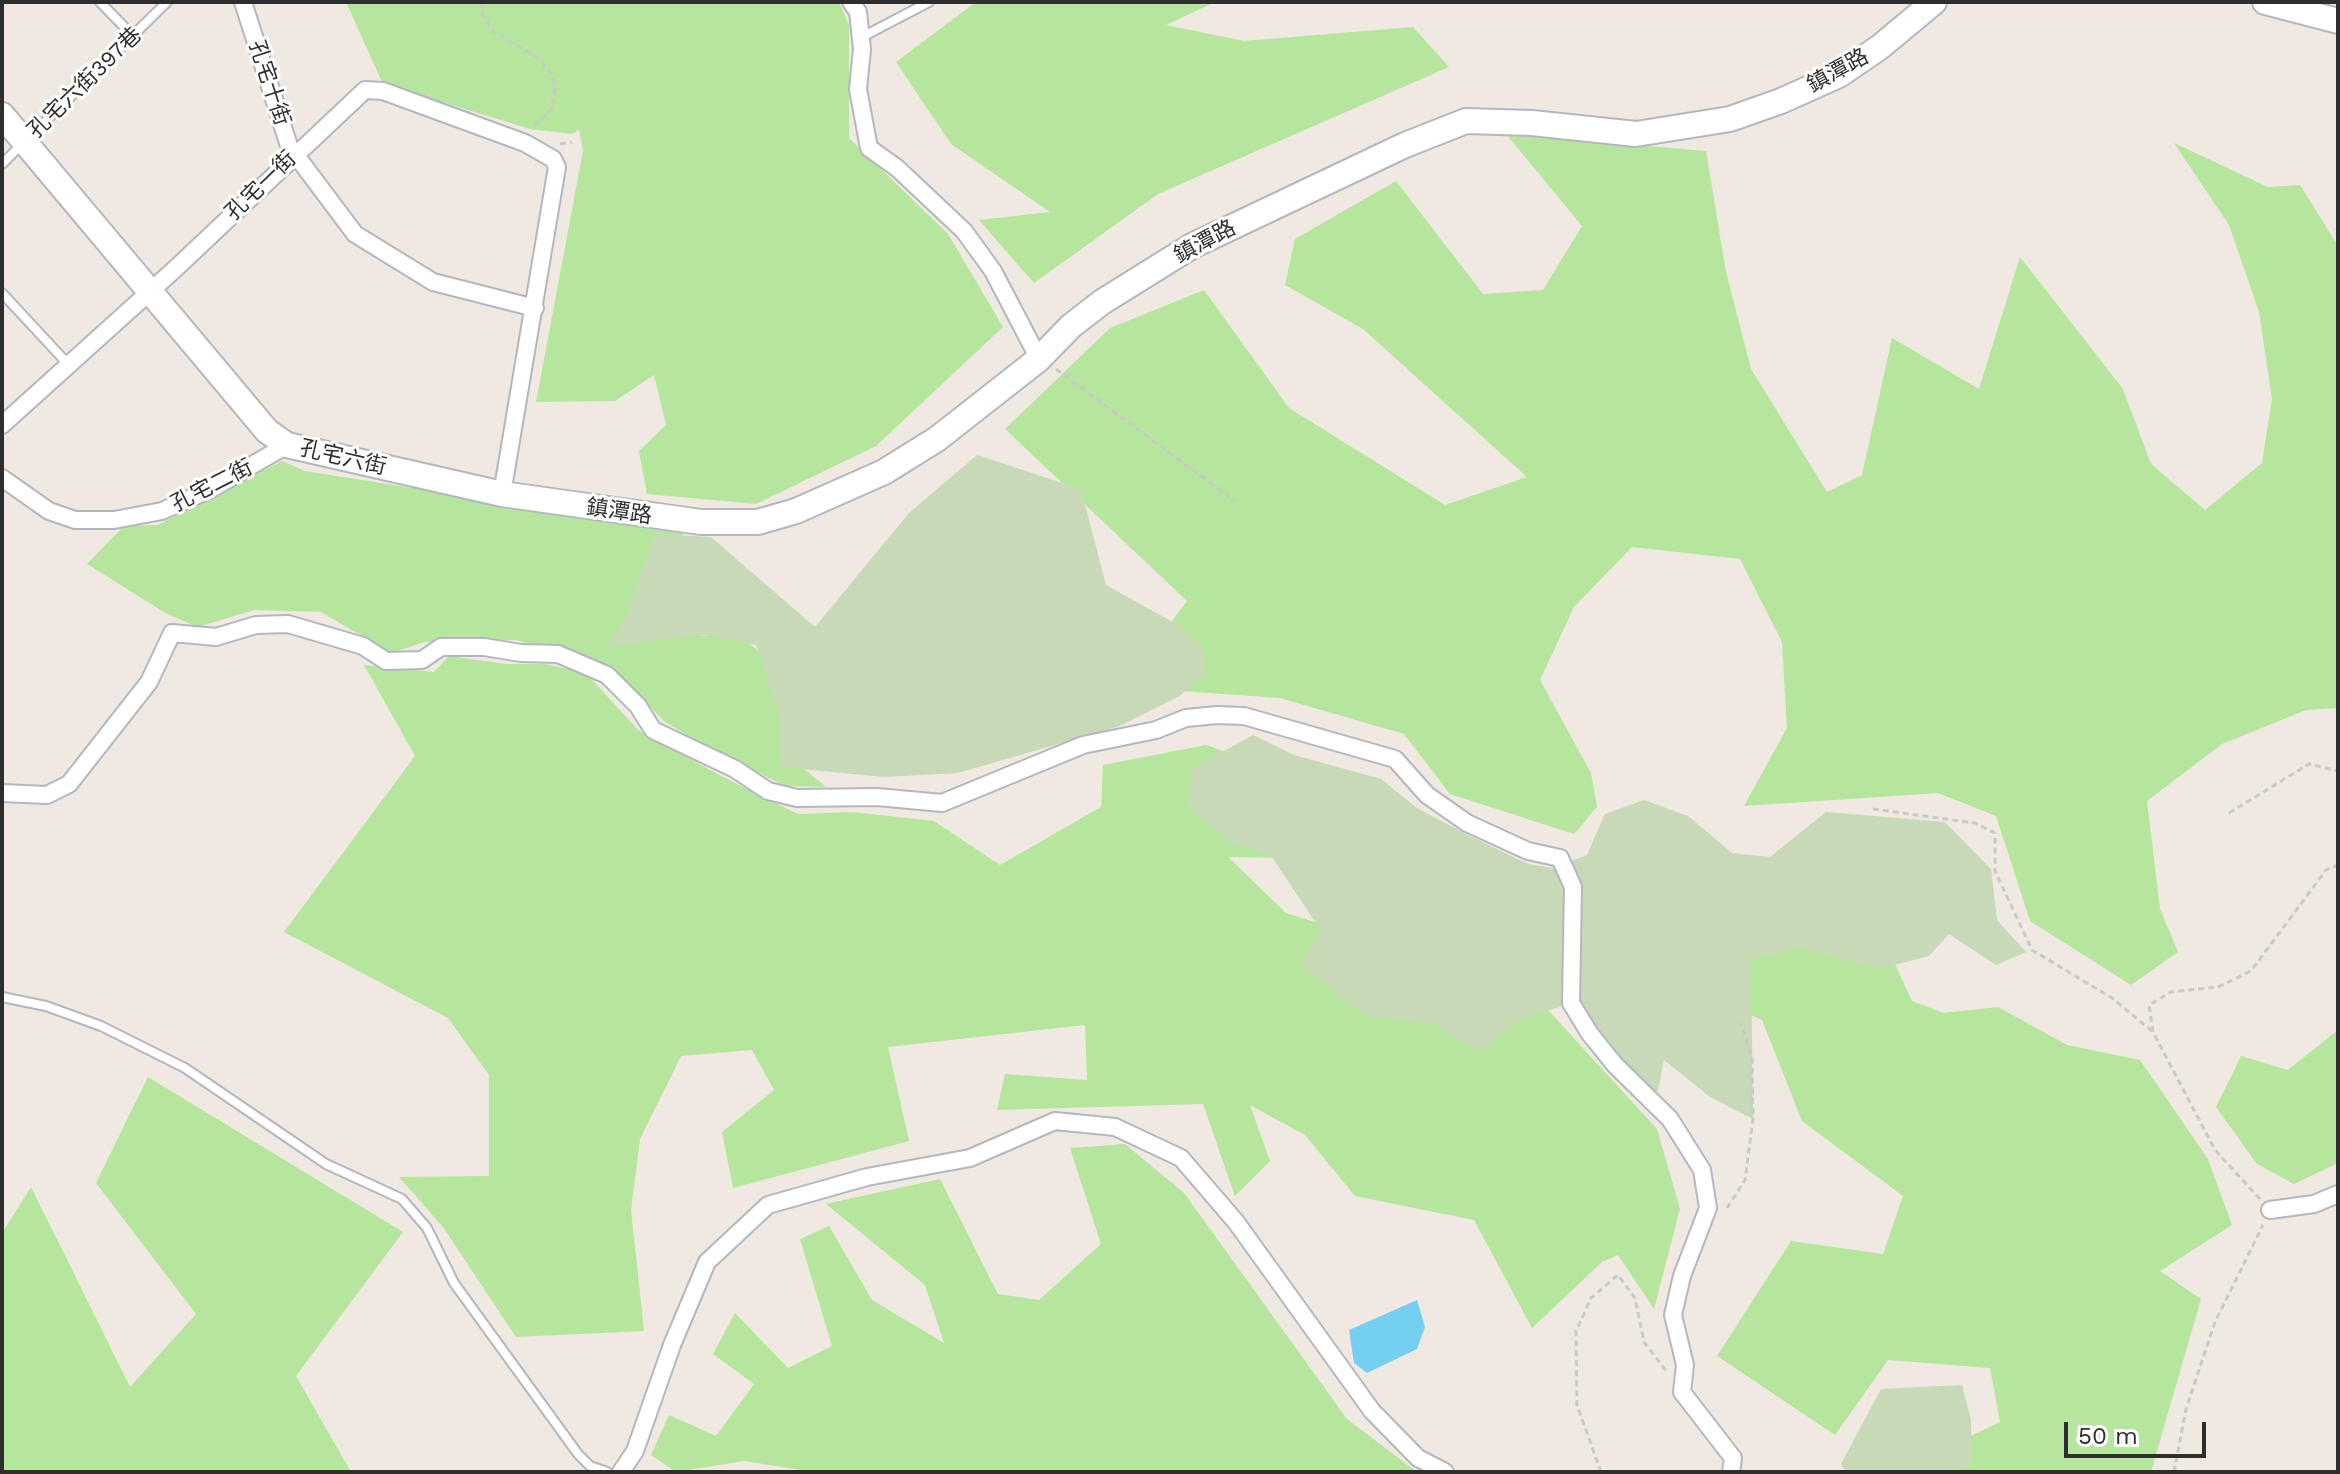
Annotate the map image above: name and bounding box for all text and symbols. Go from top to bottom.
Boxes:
street label: 孔宅六街397巷 [22,22,148,144]
street label: 孔宅十街 [243,37,295,129]
street label: 鎮潭路 [1803,43,1873,99]
street label: 孔宅一街 [220,146,302,226]
street label: 鎮潭路 [1170,215,1240,269]
street label: 孔宅六街 [297,435,389,481]
street label: 孔宅二街 [167,454,257,518]
street label: 鎮潭路 [584,494,654,530]
scale bar [2068,1406,2210,1456]
text: 50 m [2078,1422,2138,1450]

